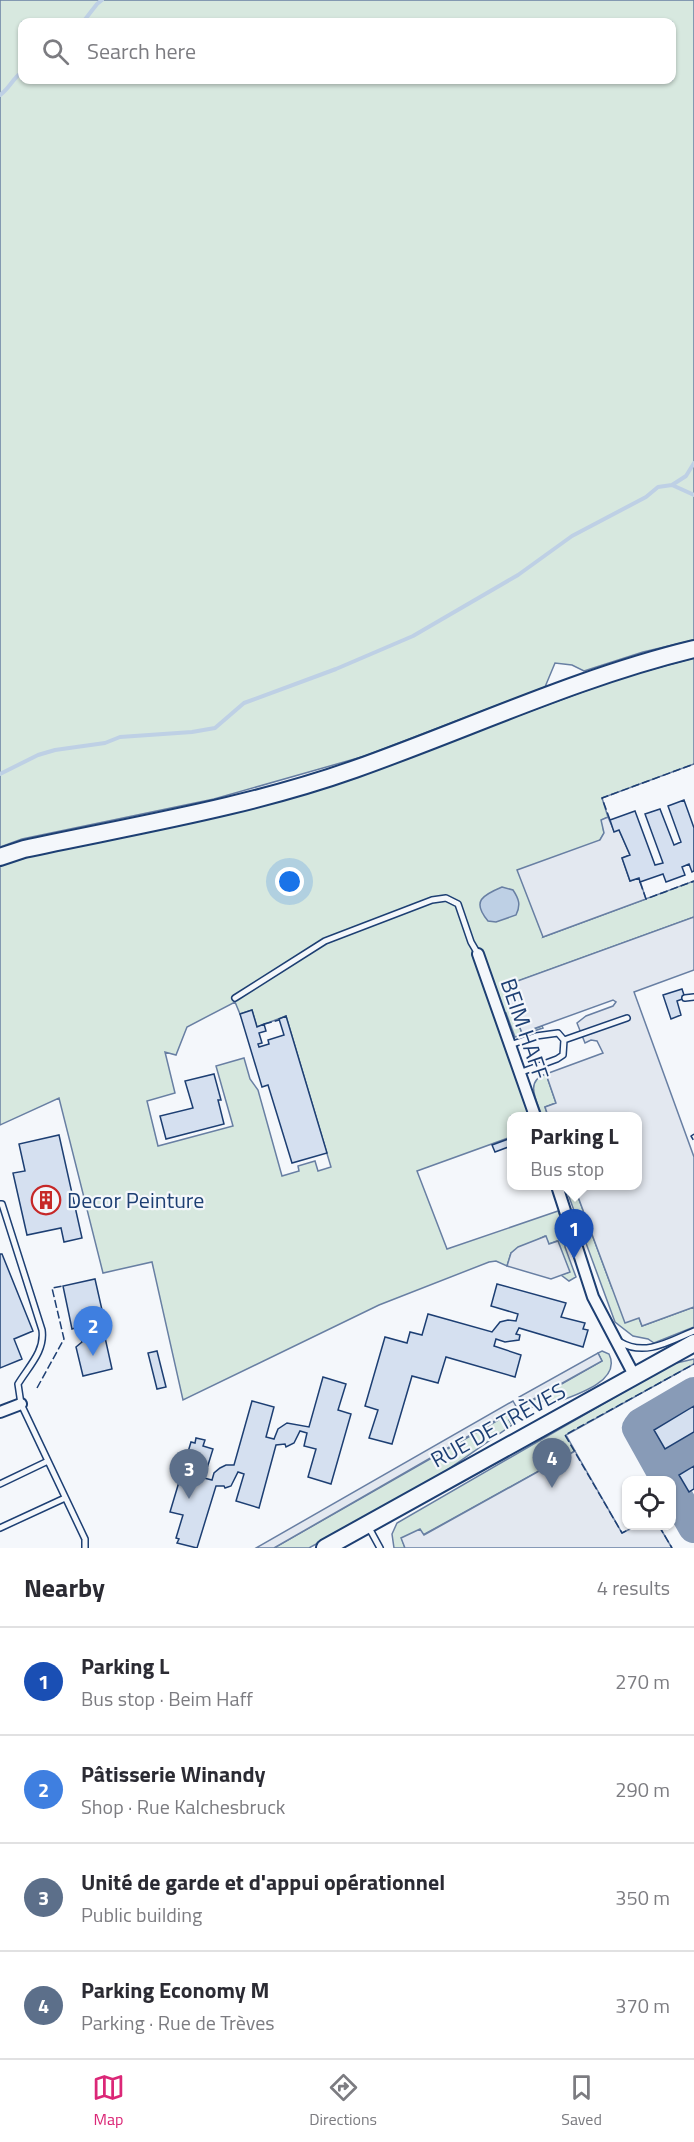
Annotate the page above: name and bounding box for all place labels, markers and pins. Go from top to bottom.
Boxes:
place label: Decor Peinture [67,1183,204,1217]
building icon: Decor Peinture [30,1184,62,1216]
pin: 1 [554,1210,594,1259]
pin: 2 [74,1306,112,1356]
pin: 4 [532,1438,572,1488]
pin: 3 [170,1450,208,1499]

